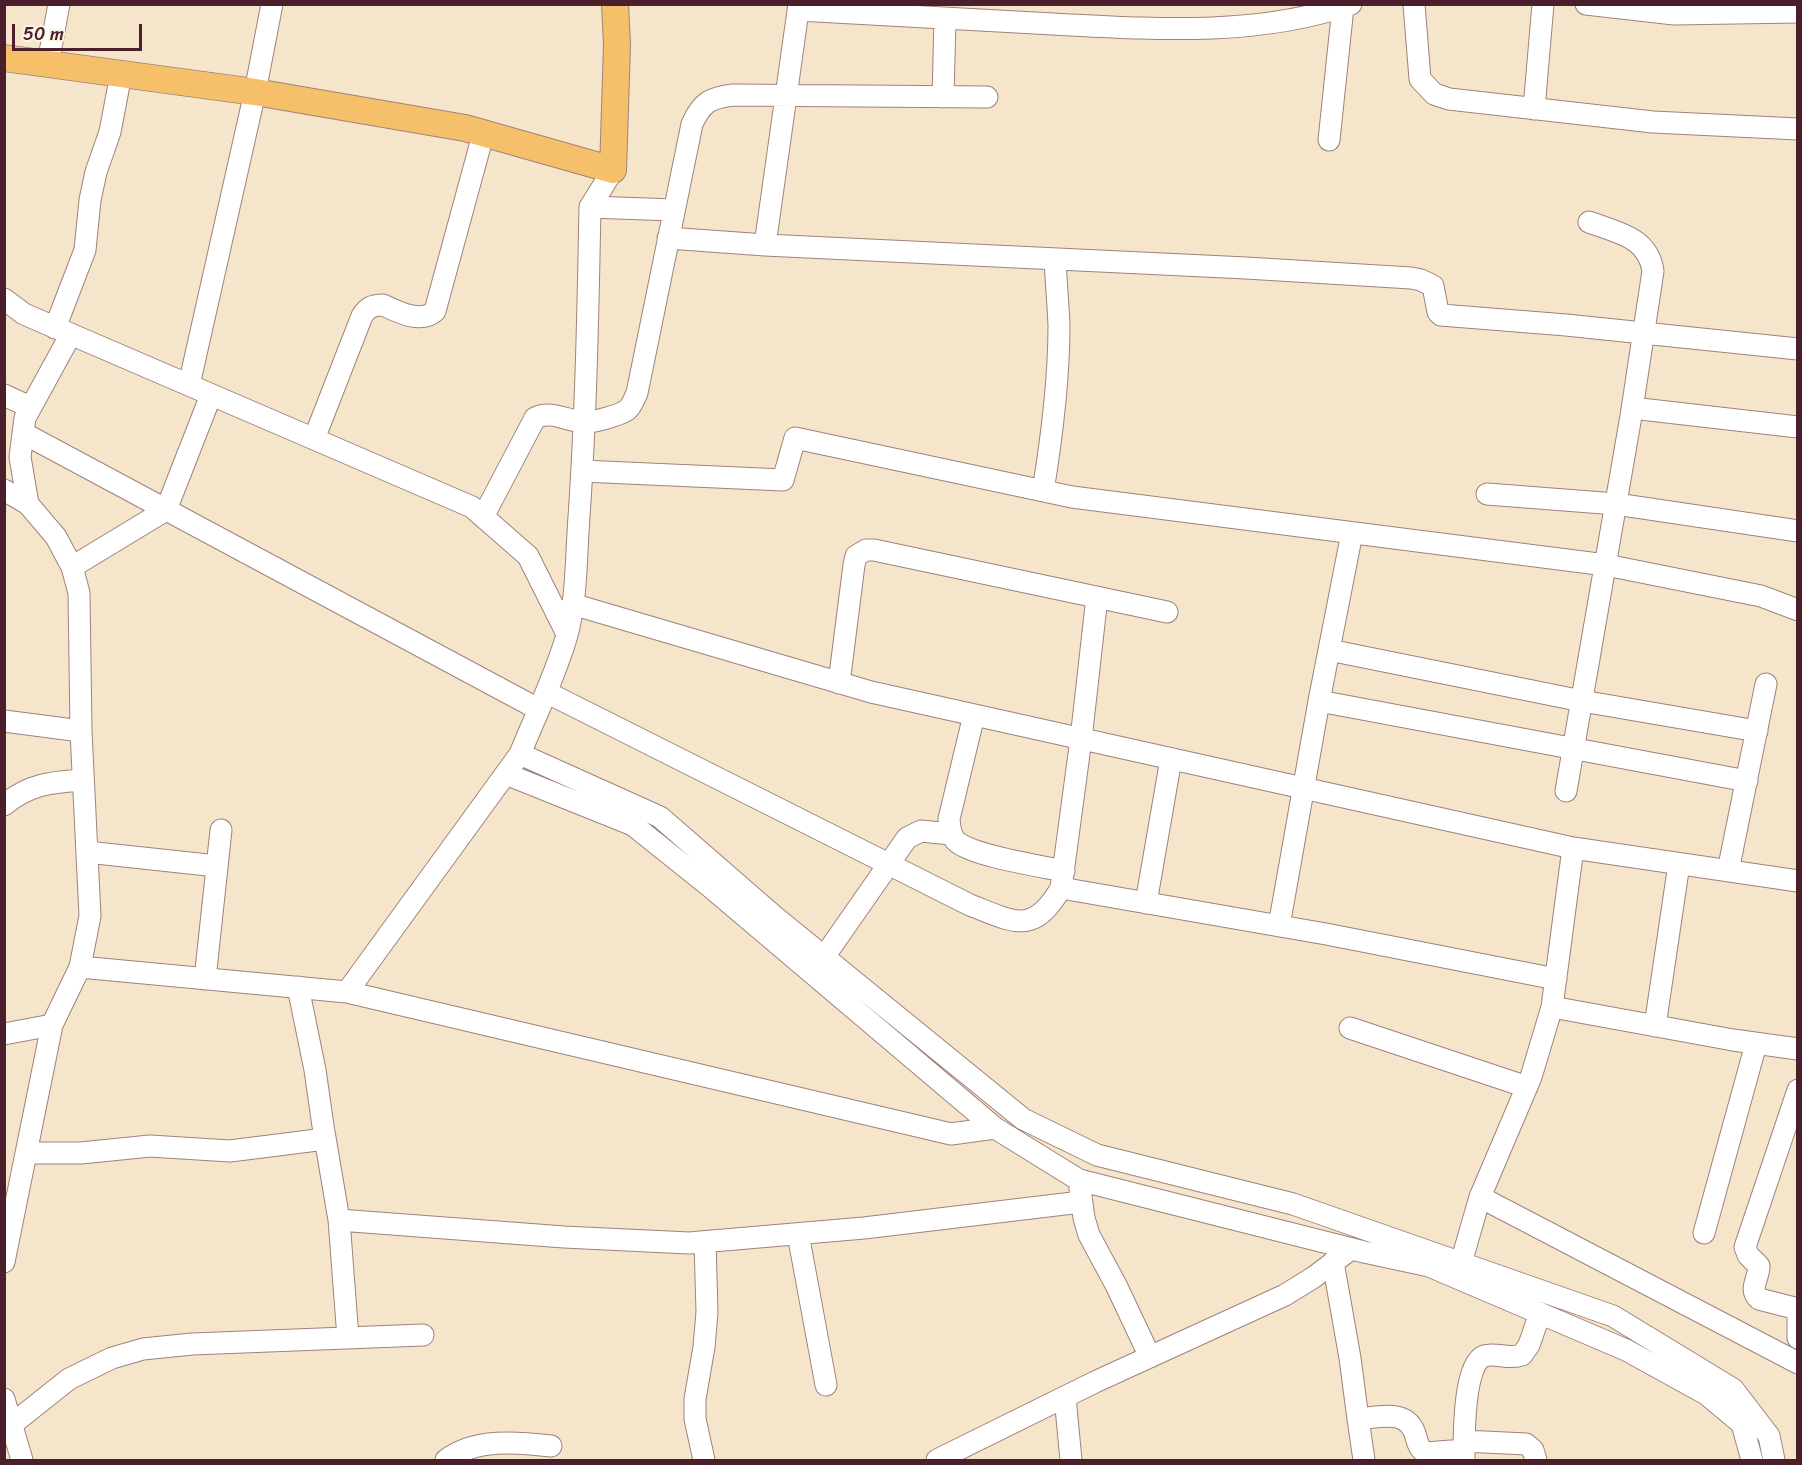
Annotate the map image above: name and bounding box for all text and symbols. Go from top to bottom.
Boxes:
scale bar [15,12,146,50]
text: 50 m [23,18,64,50]

